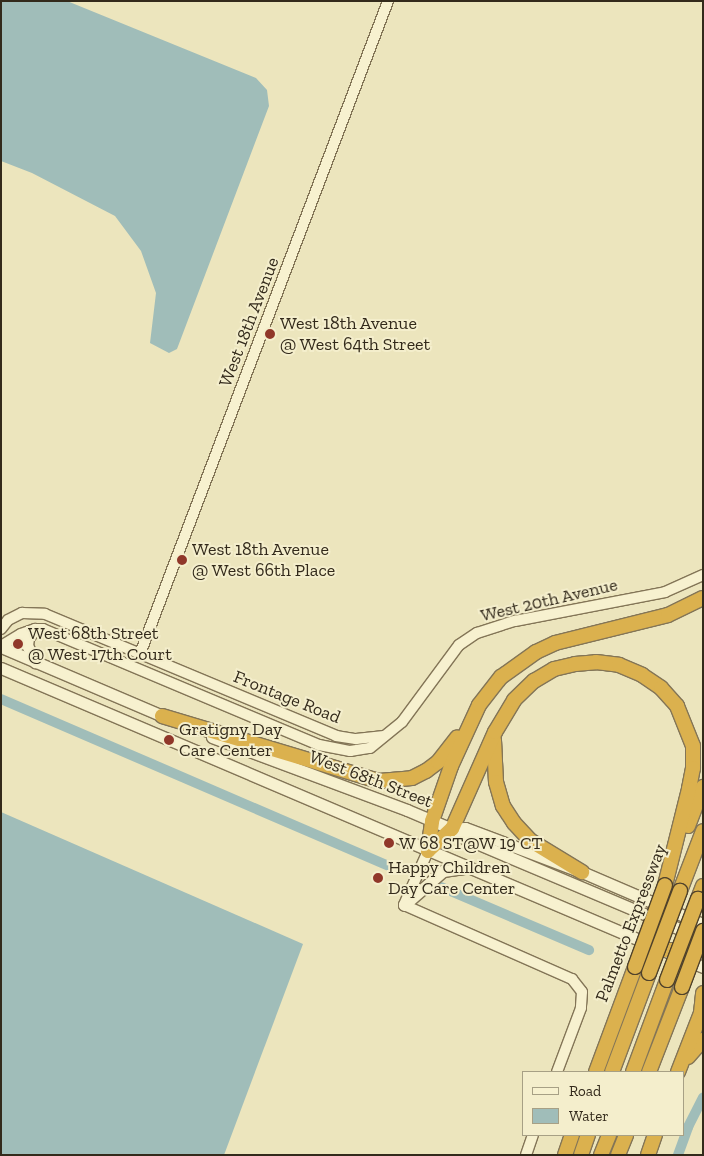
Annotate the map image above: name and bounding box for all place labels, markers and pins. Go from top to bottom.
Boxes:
place label: West 18th Avenue @ West 64th Street [280,313,431,356]
marker: West 18th Avenue @ West 64th Street [264,328,276,340]
place label: West 18th Avenue @ West 66th Place [192,539,336,582]
marker: West 18th Avenue @ West 66th Place [176,554,188,566]
place label: West 68th Street @ West 17th Court [28,623,173,666]
marker: West 68th Street @ West 17th Court [12,638,24,650]
place label: Gratigny Day Care Center [179,719,283,762]
marker: Gratigny Day Care Center [163,734,175,746]
place label: W 68 ST@W 19 CT [399,832,544,854]
marker: W 68 ST@W 19 CT [383,837,395,849]
place label: Happy Children Day Care Center [388,857,516,900]
marker: Happy Children Day Care Center [372,872,384,884]

